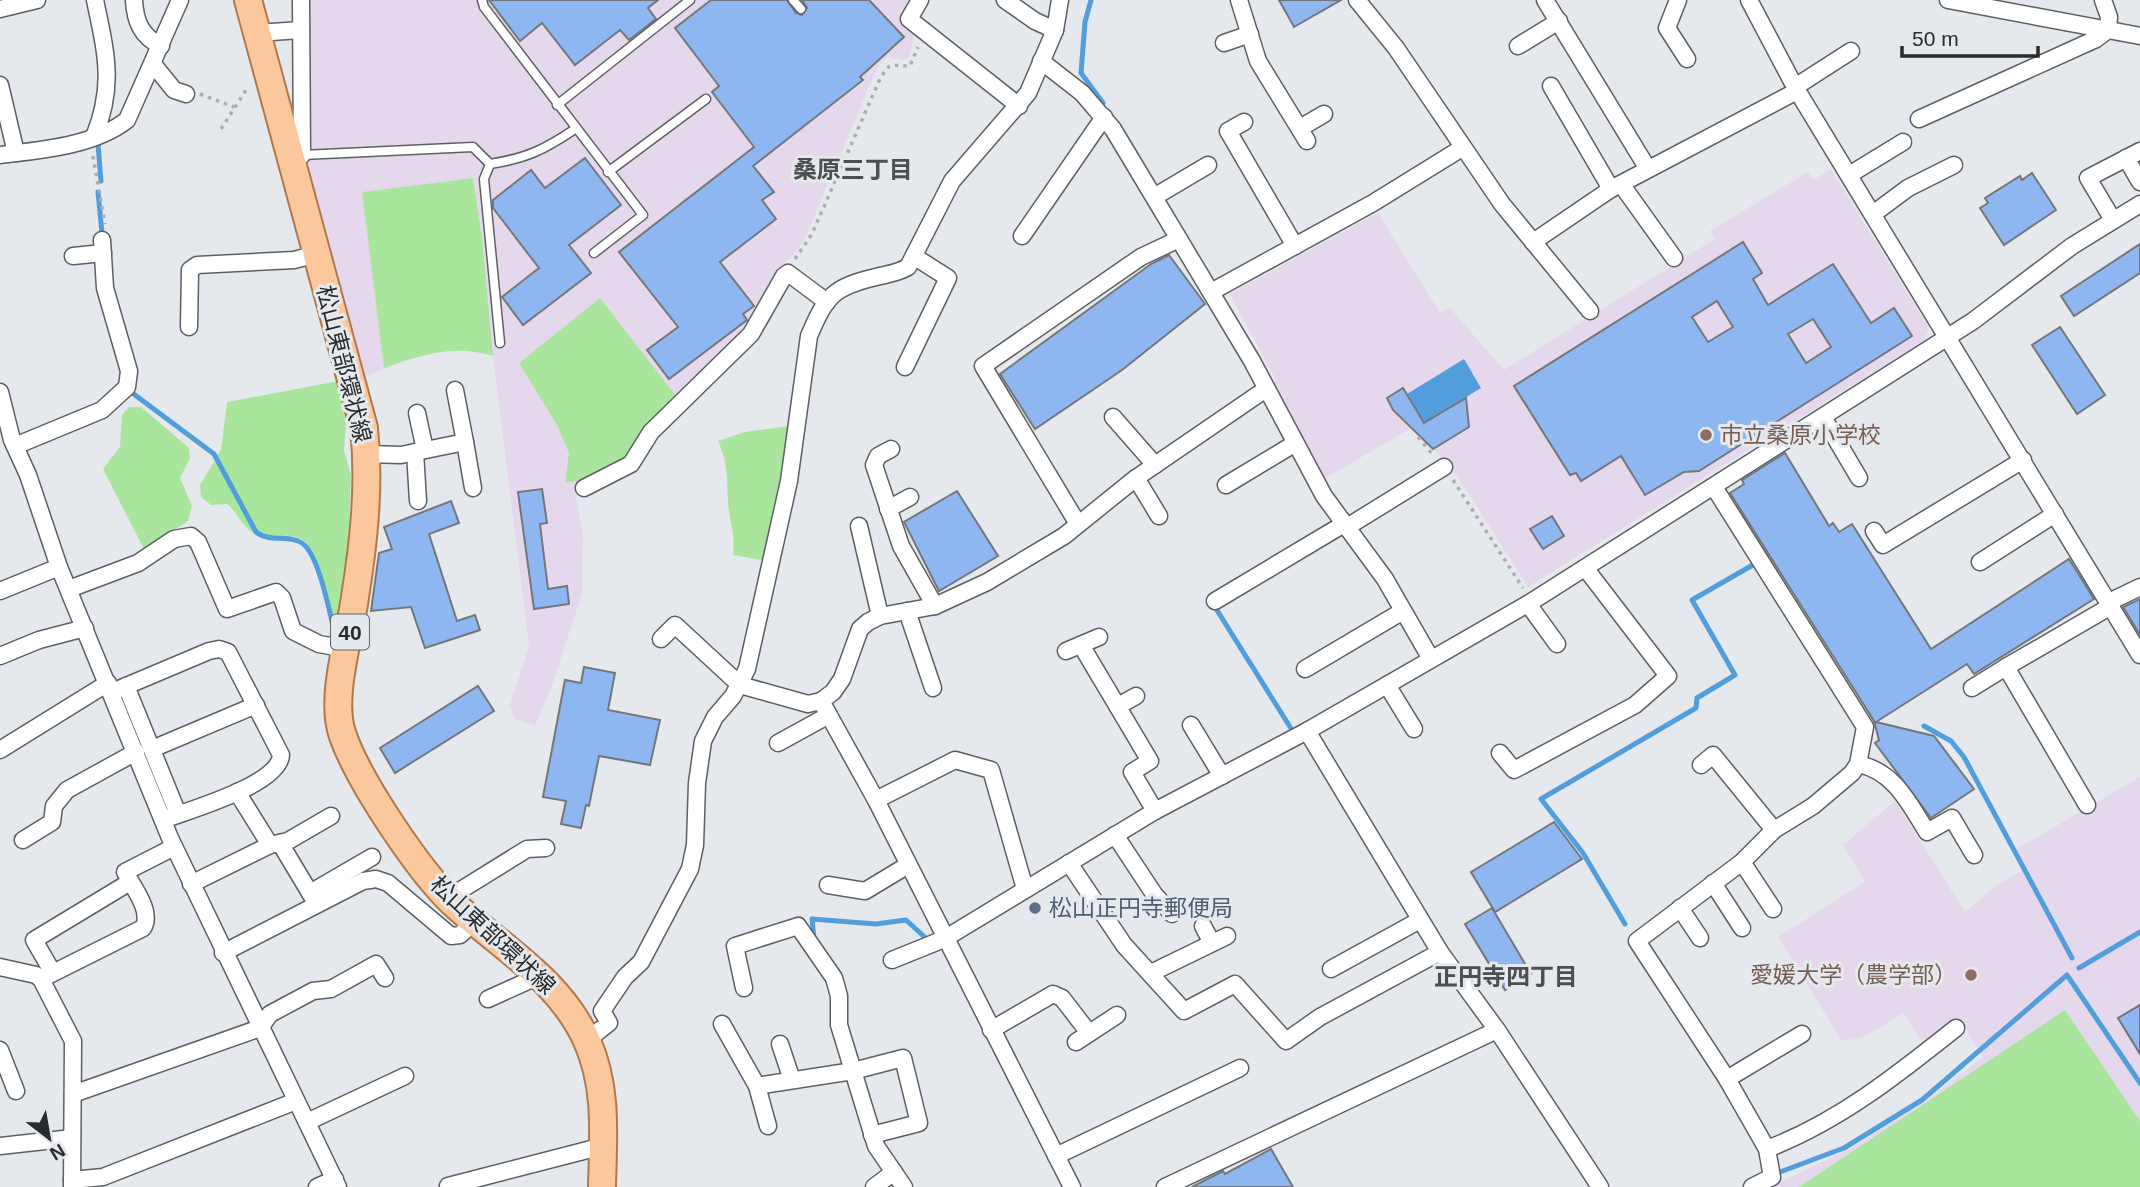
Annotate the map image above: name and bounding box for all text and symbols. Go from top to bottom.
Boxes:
scale bar [1902,14,2038,58]
text: 50 m [1912,27,1959,50]
district label: 桑原三丁目 [793,156,913,183]
street label: 松山東部環状線 [312,283,376,445]
place label: 市立桑原小学校 [1720,422,1881,448]
marker: 市立桑原小学校 [1698,427,1714,443]
road number: 40 [331,614,369,650]
street label: 松山東部環状線 [425,871,561,999]
place label: 松山正円寺郵便局 [1049,895,1233,921]
marker: 松山正円寺郵便局 [1027,900,1043,916]
place label: 愛媛大学（農学部） [1750,962,1957,988]
district label: 正円寺四丁目 [1434,963,1578,990]
marker: 愛媛大学（農学部） [1963,967,1979,983]
north arrow [14,1103,84,1173]
text: N [46,1140,69,1165]

